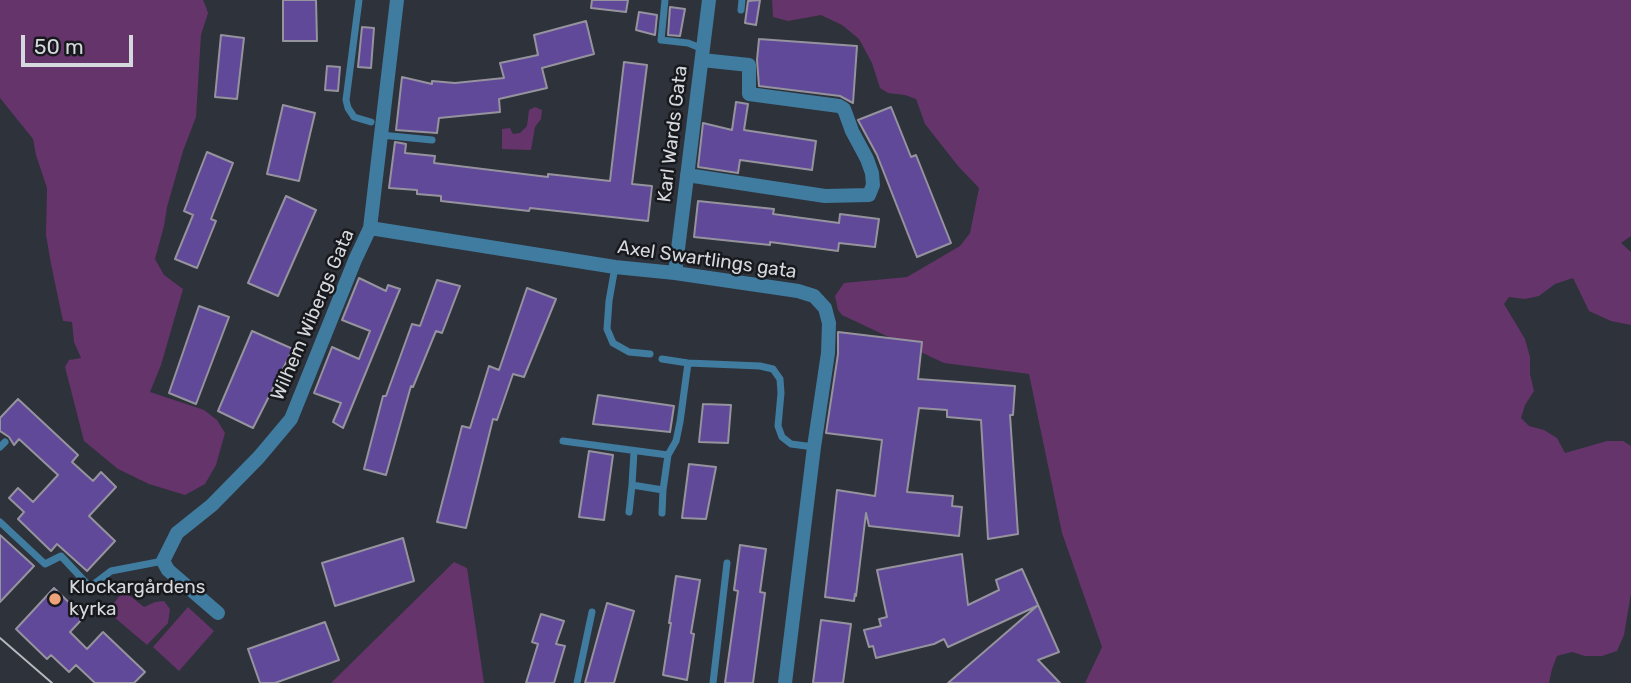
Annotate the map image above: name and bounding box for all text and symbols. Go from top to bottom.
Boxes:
scale bar [24,21,136,65]
text: 50 m [34,34,84,59]
street label: Karl Wards Gata [653,64,693,204]
street label: Wilhem Wibergs Gata [267,226,359,404]
street label: Axel Swartlings gata [616,236,798,284]
place label: Klockargårdens kyrka [69,577,206,621]
marker: Klockargårdens kyrka [47,591,63,607]

